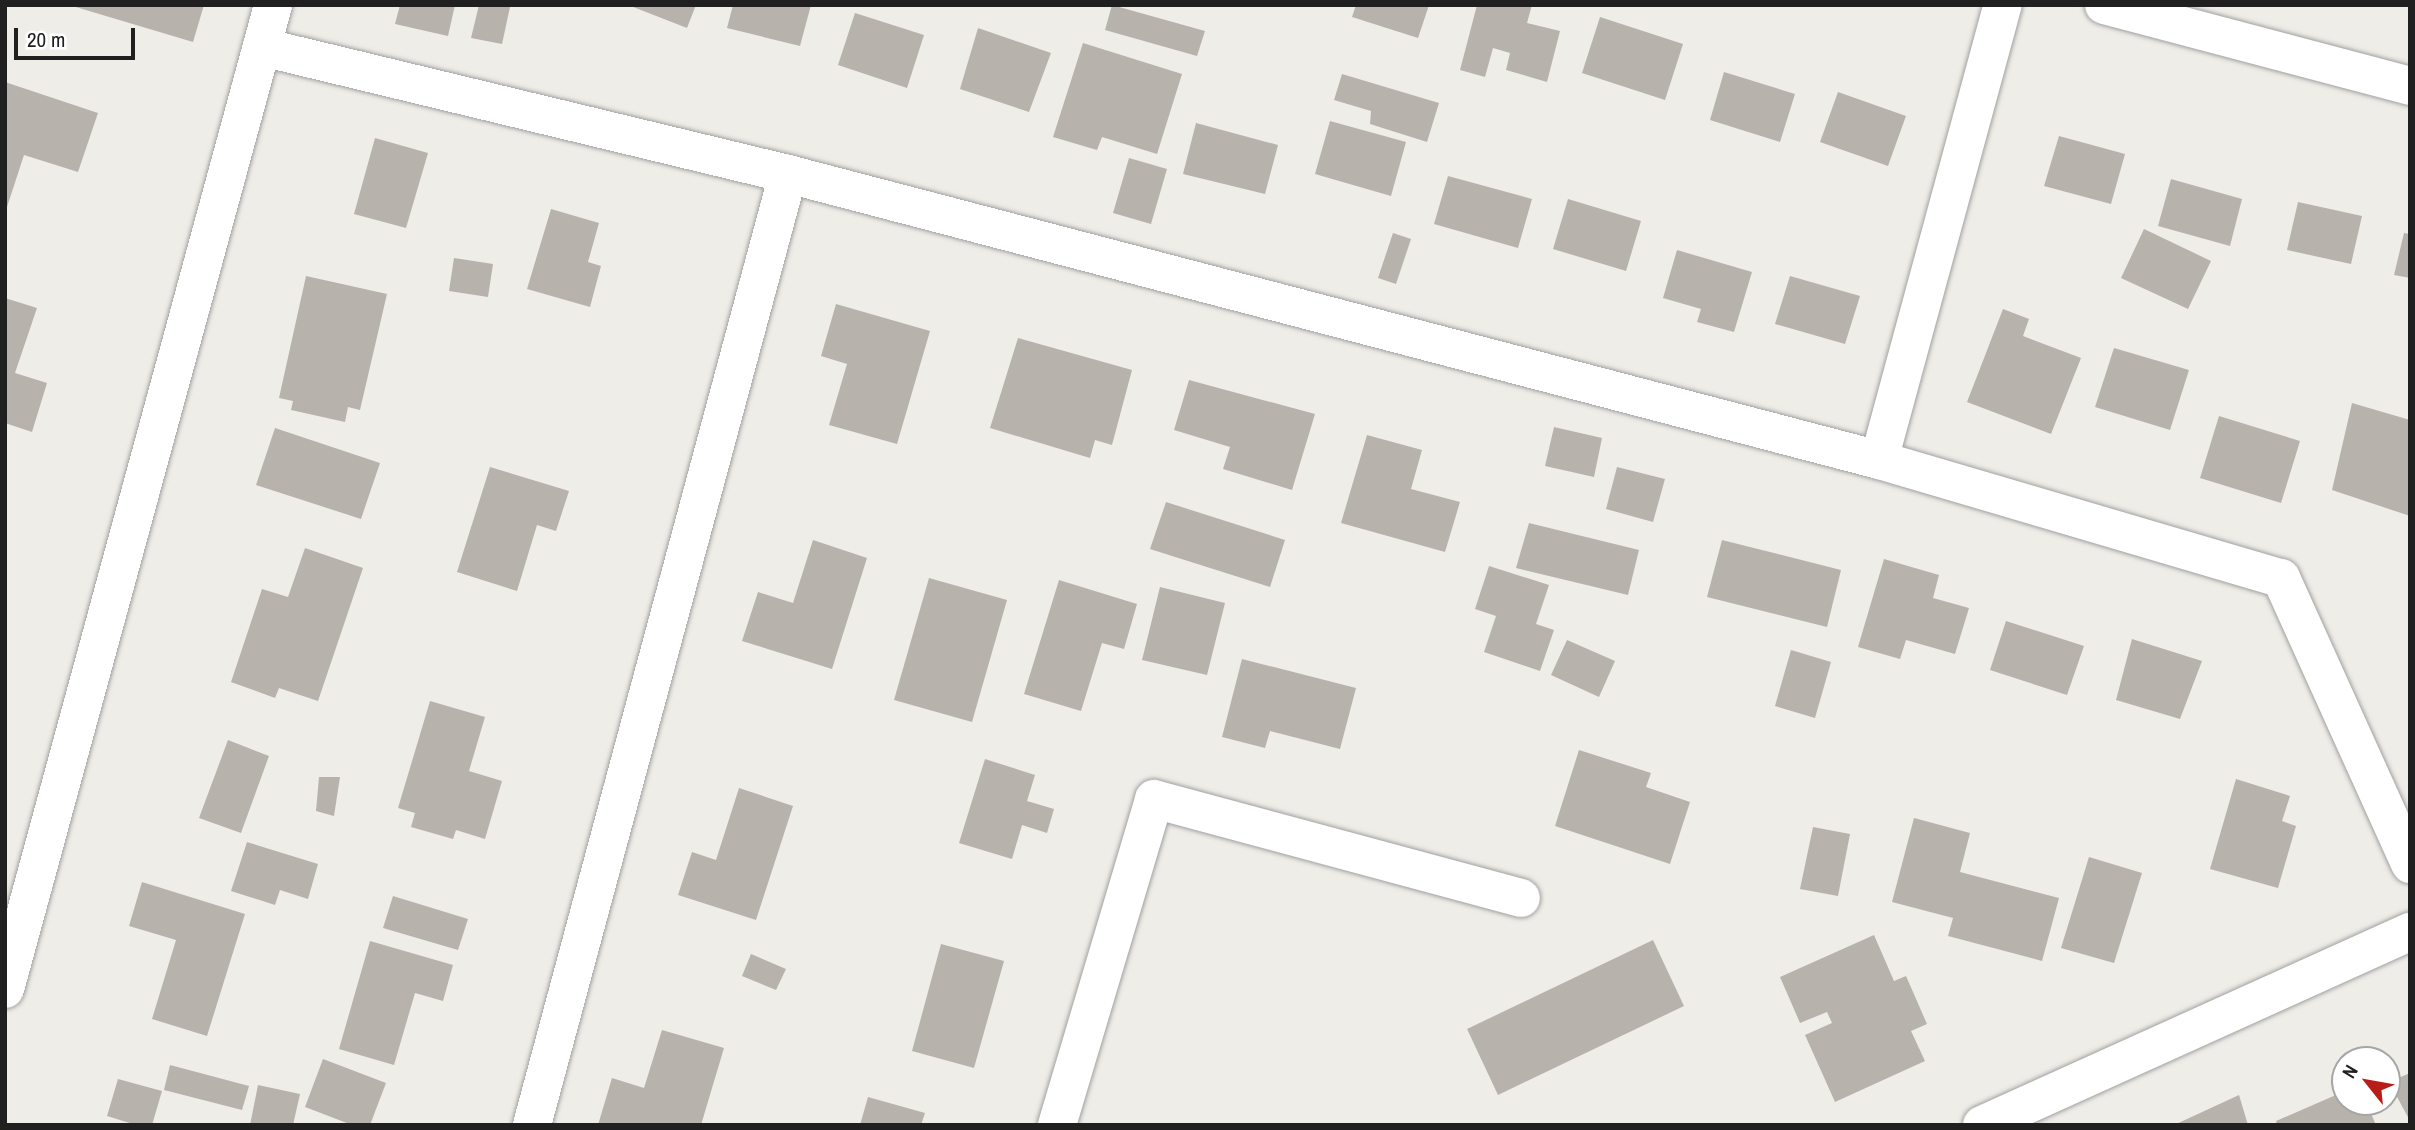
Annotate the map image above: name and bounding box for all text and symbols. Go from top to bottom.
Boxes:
scale bar [18,14,138,58]
text: 20 m [27,25,65,54]
north arrow [2331,1046,2401,1116]
text: N [2336,1060,2364,1083]

